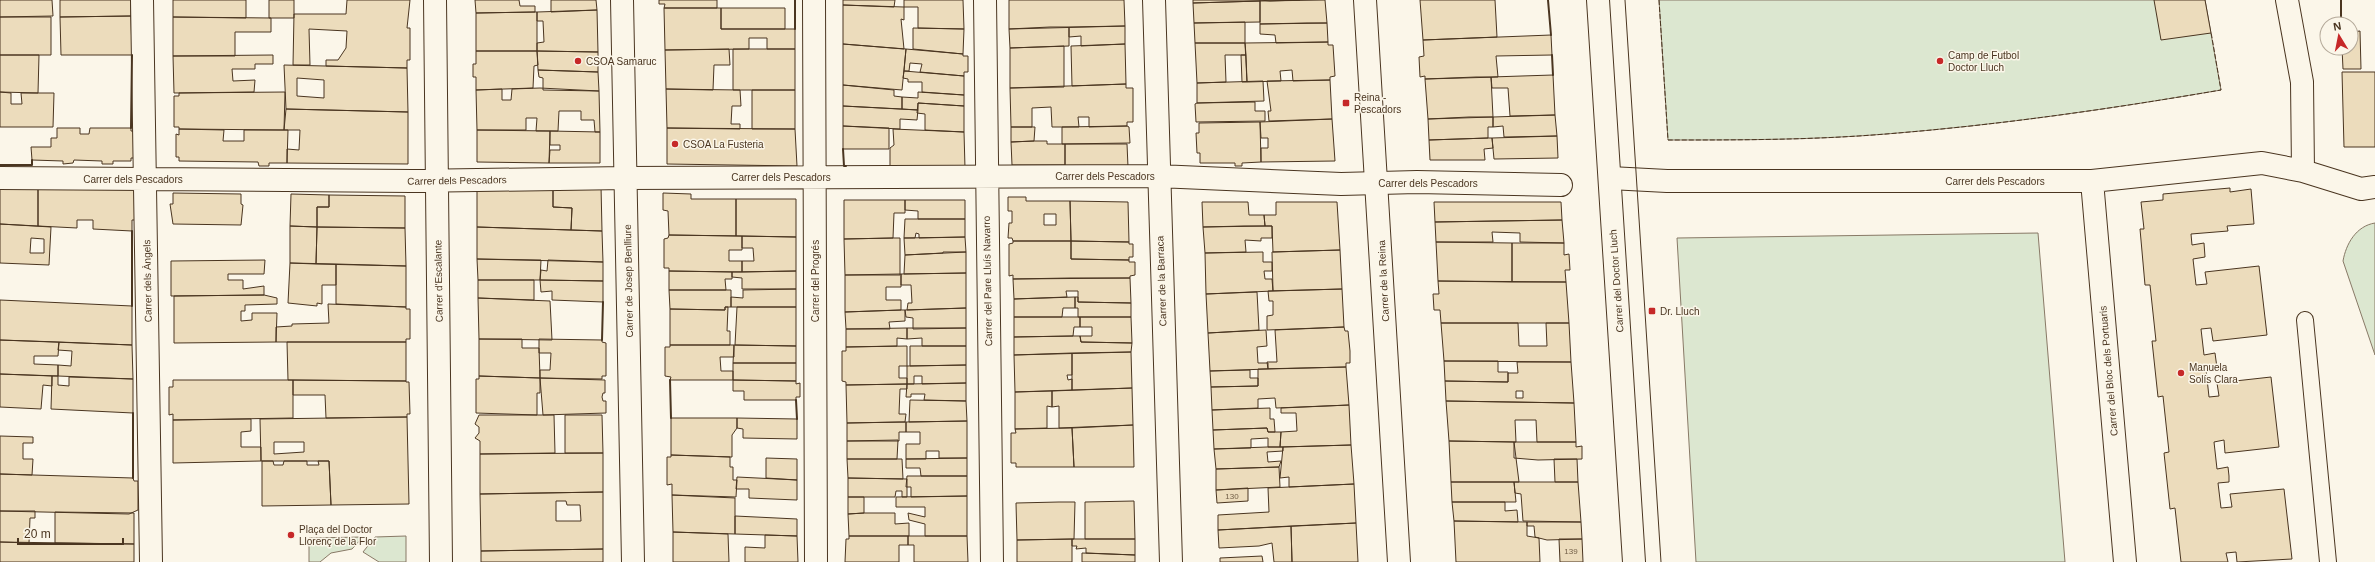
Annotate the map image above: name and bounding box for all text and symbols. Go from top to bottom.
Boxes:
north arrow [2319,16,2359,56]
text: N [2332,20,2342,33]
place label: Camp de Futbol Doctor Lluch [1948,50,2019,73]
marker: CSOA Samaruc [573,56,583,66]
place label: CSOA Samaruc [586,56,657,67]
marker: Camp de Futbol Doctor Lluch [1935,56,1945,66]
place label: Reina - Pescadors [1354,92,1401,115]
marker: Reina - Pescadors [1341,98,1351,108]
marker: CSOA La Fusteria [670,139,680,149]
place label: CSOA La Fusteria [683,139,764,150]
street label: Carrer dels Pescadors [1055,171,1155,182]
street label: Carrer dels Pescadors [731,172,831,183]
street label: Carrer dels Pescadors [83,174,183,185]
street label: Carrer dels Pescadors [407,174,507,187]
street label: Carrer dels Pescadors [1945,176,2045,187]
street label: Carrer dels Pescadors [1378,178,1478,189]
street label: Carrer del Pare Lluís Navarro [981,215,994,346]
street label: Carrer de Josep Benlliure [622,224,635,338]
street label: Carrer del Doctor Lluch [1607,229,1626,333]
street label: Carrer de la Barraca [1154,235,1169,326]
street label: Carrer dels Àngels [140,239,154,323]
street label: Carrer d'Escalante [432,239,445,322]
street label: Carrer de la Reina [1376,239,1391,322]
street label: Carrer del Progrés [810,240,821,322]
street label: Carrer del Bloc dels Portuaris [2097,305,2120,436]
marker: Dr. Lluch [1647,306,1657,316]
place label: Dr. Lluch [1660,306,1699,317]
place label: Manuela Solís Clara [2189,362,2238,385]
marker: Manuela Solís Clara [2176,368,2186,378]
house number: 130 [1225,492,1239,501]
scale bar [18,520,123,546]
place label: Plaça del Doctor Llorenç de la Flor [299,524,377,547]
text: 20 m [24,527,51,541]
marker: Plaça del Doctor Llorenç de la Flor [286,530,296,540]
house number: 139 [1564,547,1578,556]

